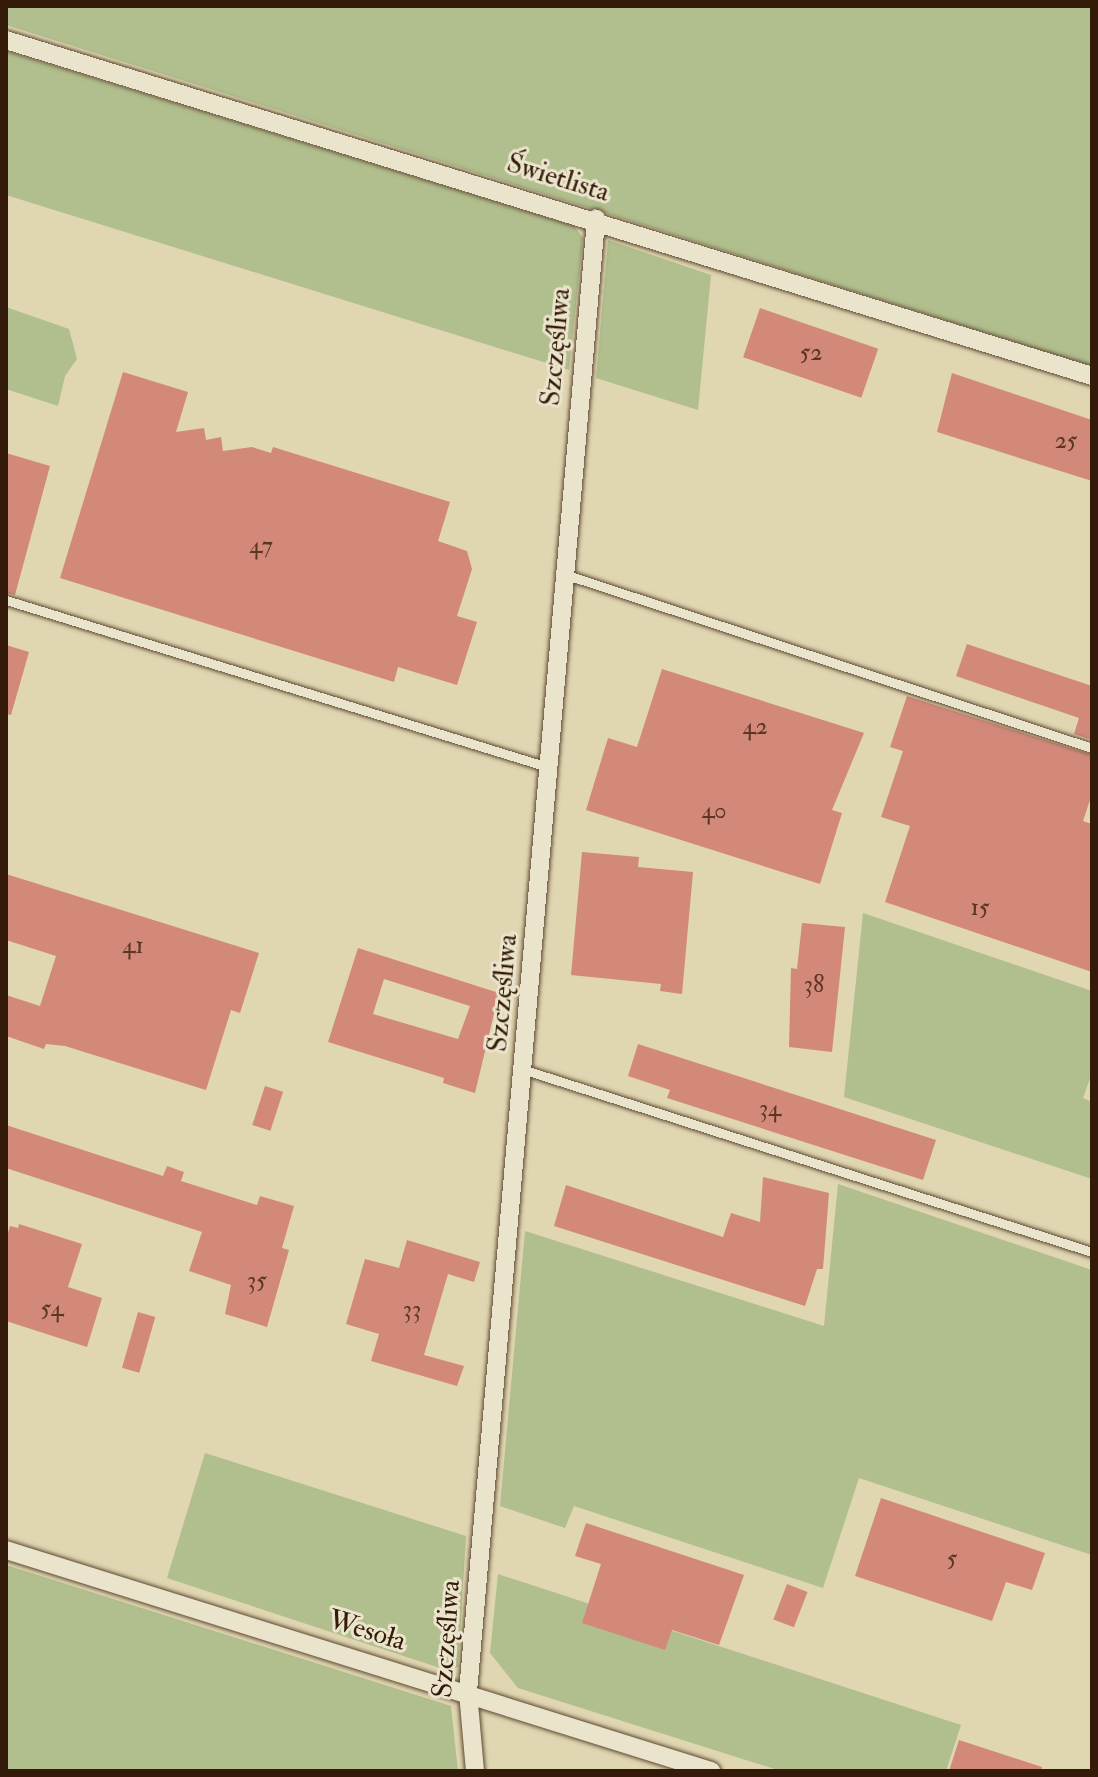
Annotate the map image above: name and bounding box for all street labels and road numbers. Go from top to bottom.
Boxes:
street label: Świetlista [503,147,613,209]
street label: Szczęśliwa [534,287,578,407]
street label: Szczęśliwa [481,933,525,1053]
street label: Szczęśliwa [426,1579,468,1699]
street label: Wesoła [324,1603,410,1659]

